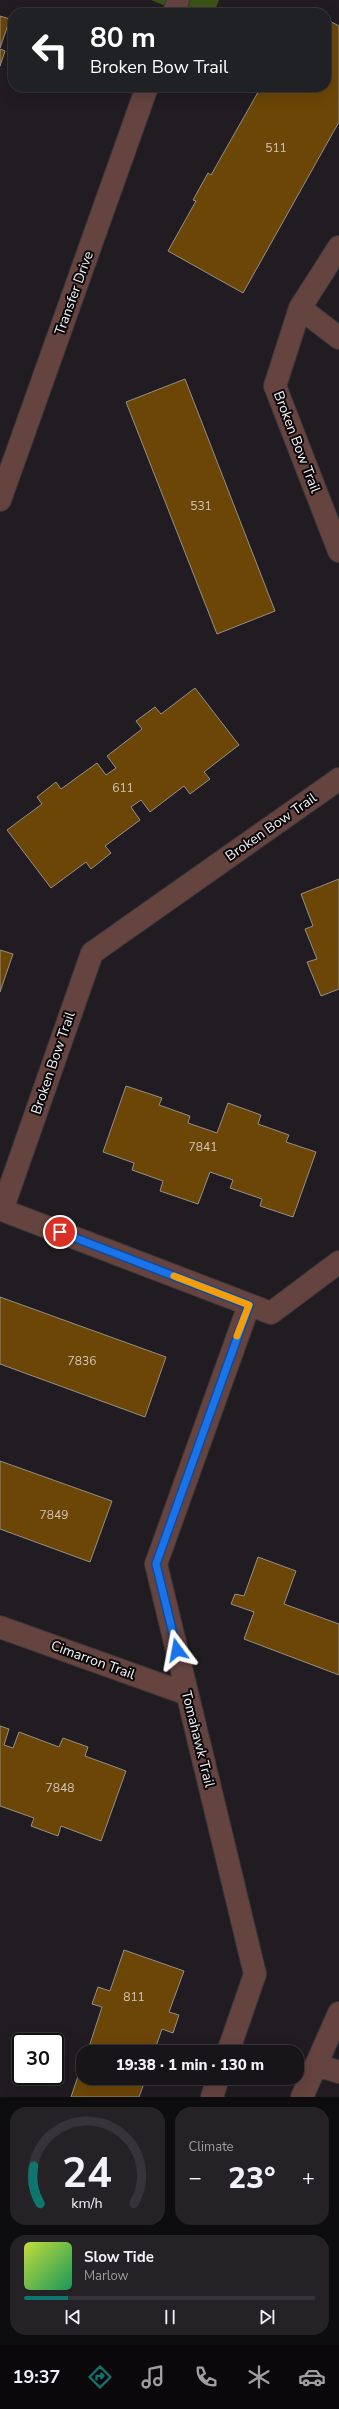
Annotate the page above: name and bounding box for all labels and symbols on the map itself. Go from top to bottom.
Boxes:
house number: 511 [265,140,287,156]
street label: Transfer Drive [50,248,98,338]
street label: Broken Bow Trail [269,388,325,496]
house number: 531 [190,498,212,514]
house number: 611 [112,780,134,796]
street label: Broken Bow Trail [221,788,321,866]
street label: Broken Bow Trail [26,1008,80,1117]
house number: 7841 [189,1139,217,1155]
pin [43,1215,77,1249]
house number: 7836 [68,1353,96,1369]
house number: 7849 [40,1507,68,1523]
position arrow [156,1629,198,1671]
street label: Cimarron Trail [48,1636,139,1684]
street label: Tomahawk Trail [177,1689,219,1790]
house number: 7848 [46,1780,74,1796]
house number: 811 [123,1989,145,2005]
speed limit sign: 30 [12,2033,64,2085]

